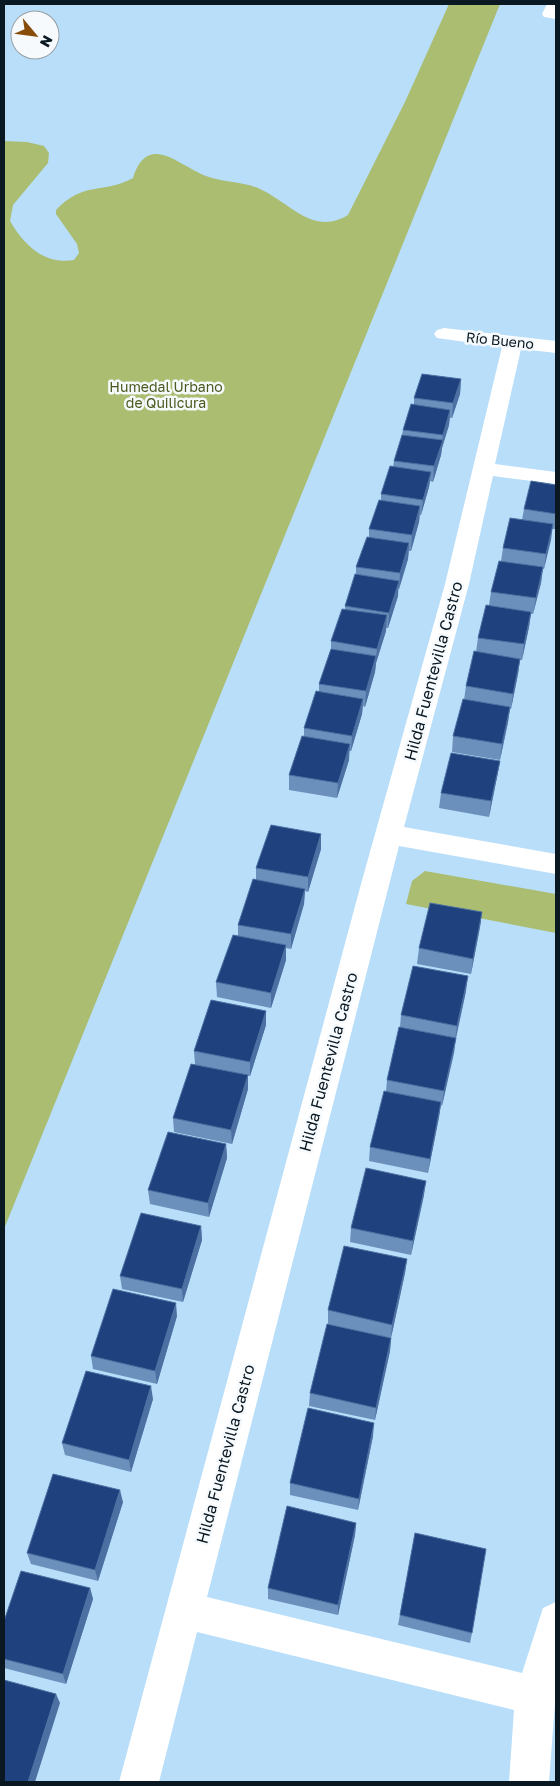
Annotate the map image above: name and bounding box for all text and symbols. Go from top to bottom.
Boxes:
north arrow [10,10,60,60]
text: N [37,33,57,50]
street label: Río Bueno [465,328,535,352]
park label: Humedal Urbano de Quilicura [109,378,223,411]
street label: Hilda Fuentevilla Castro [399,579,467,763]
street label: Hilda Fuentevilla Castro [294,970,362,1154]
street label: Hilda Fuentevilla Castro [191,1362,259,1546]

